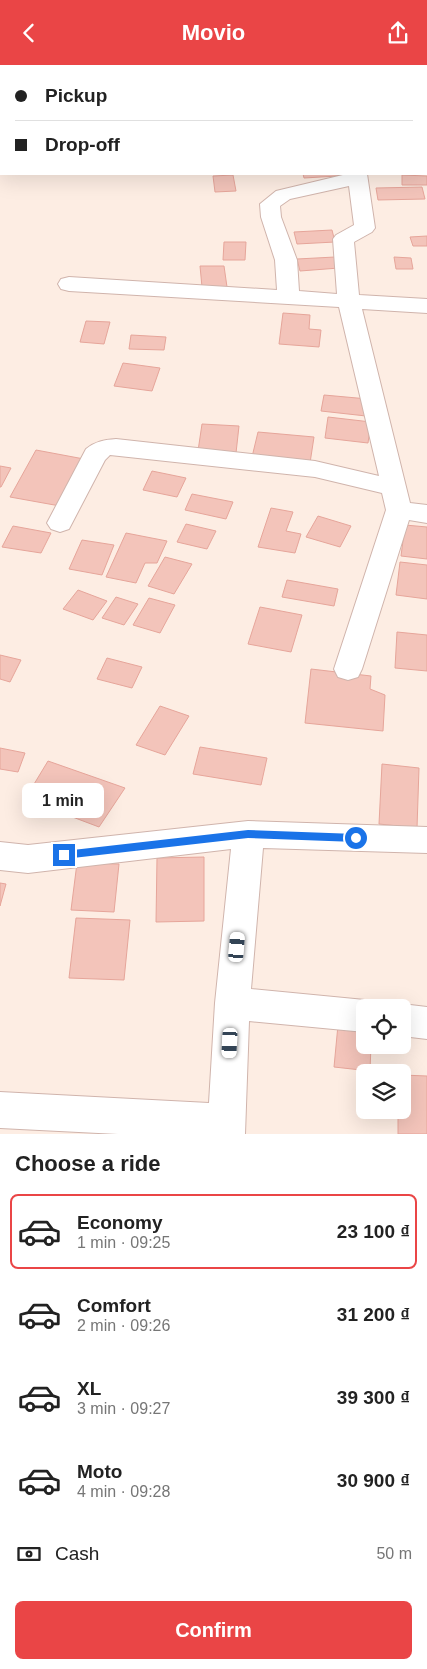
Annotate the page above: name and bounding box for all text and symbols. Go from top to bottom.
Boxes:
icon: back [15,19,43,47]
icon: share [384,19,412,47]
text: Movio [182,20,245,45]
text: Pickup [45,85,107,106]
text: Drop-off [45,134,120,155]
callout: 1 min [23,783,105,817]
text: 1 min [42,792,84,809]
route start [345,827,367,849]
route end [53,844,75,866]
car [228,931,245,963]
map controls [356,999,411,1119]
button: locate [356,999,411,1054]
car [221,1028,238,1058]
button: layers [356,1064,411,1119]
text: Choose a ride [15,1151,160,1176]
icon: car [17,1209,62,1254]
text: Economy [77,1212,163,1233]
text: 23 100 ₫ [337,1221,410,1242]
text: 1 min · 09:25 [77,1234,170,1251]
icon: car [17,1292,62,1337]
text: Comfort [77,1295,151,1316]
text: 31 200 ₫ [337,1304,410,1325]
text: 2 min · 09:26 [77,1317,170,1334]
icon: car [17,1375,62,1420]
text: XL [77,1378,101,1399]
text: 39 300 ₫ [337,1387,410,1408]
text: 3 min · 09:27 [77,1400,170,1417]
icon: car [17,1458,62,1503]
text: Moto [77,1461,122,1482]
text: 30 900 ₫ [337,1470,410,1491]
text: 4 min · 09:28 [77,1483,170,1500]
icon: cash [15,1540,43,1568]
text: Cash [55,1543,99,1564]
text: 50 m [376,1545,412,1562]
button: Confirm [15,1601,412,1659]

